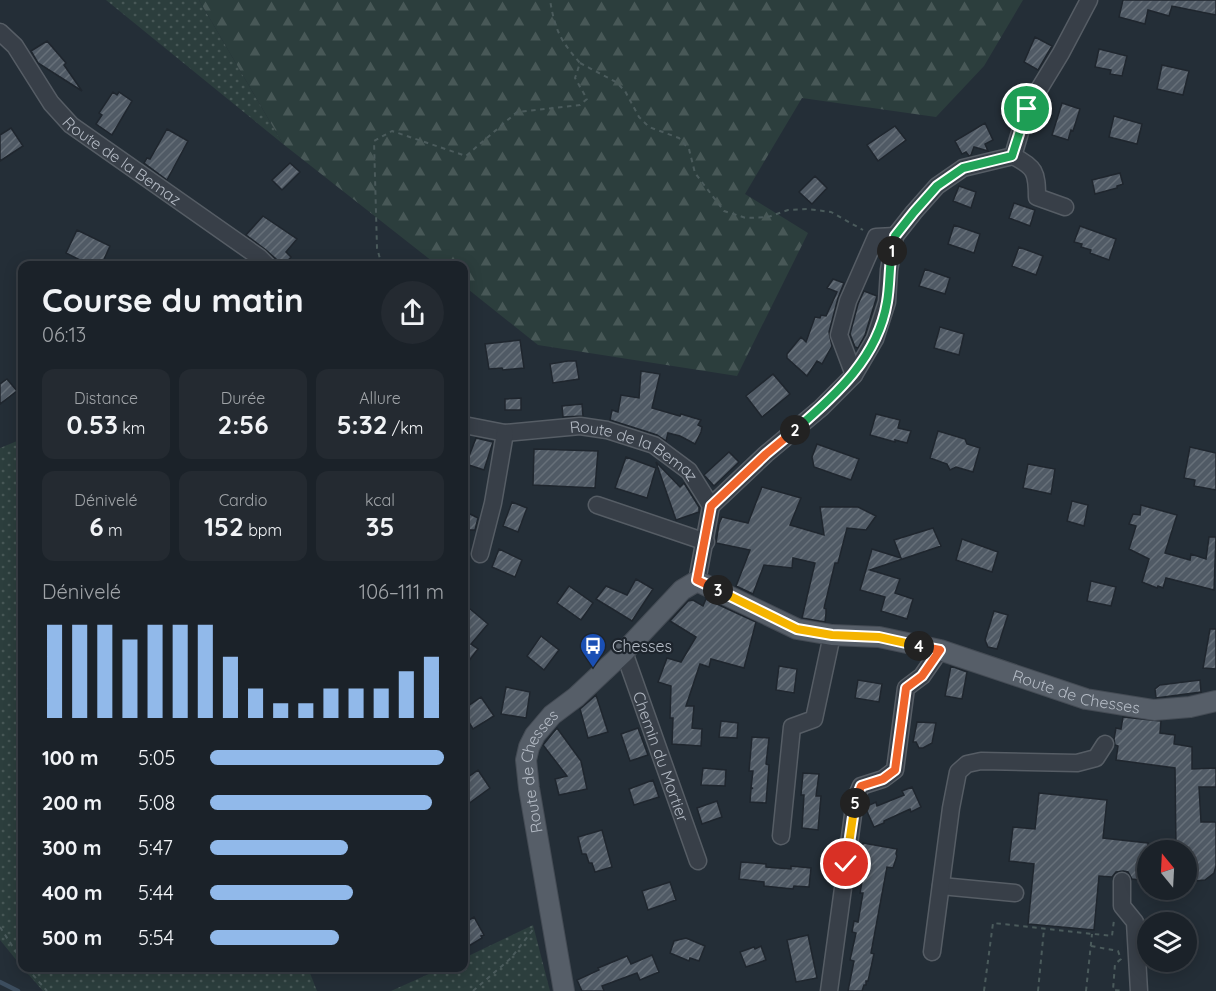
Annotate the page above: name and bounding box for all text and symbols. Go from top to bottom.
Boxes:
pin [1001,83,1052,134]
icon: arrive [1010,92,1043,125]
street label: Route de la Bemaz [58,112,185,209]
pin: 1 [877,236,907,266]
text: 1 [889,241,895,261]
text: Course du matin [42,279,304,320]
button: share [381,281,444,344]
text: 06:13 [42,322,86,347]
text: Distance [74,388,138,408]
text: Durée [221,388,265,408]
text: Allure [359,388,401,408]
text: 0.53 [67,408,118,441]
text: 2:56 [217,408,269,441]
text: 5:32 [337,408,387,441]
pin: 2 [780,415,810,445]
street label: Route de la Bemaz [569,416,703,485]
text: km [118,418,145,438]
text: /km [387,418,423,438]
text: 2 [790,420,800,440]
text: Dénivelé [74,490,138,510]
text: Cardio [219,490,267,510]
text: kcal [365,490,395,510]
text: 6 [89,510,104,543]
text: 152 [204,510,244,543]
text: 35 [366,510,394,543]
text: m [104,520,123,540]
text: bpm [244,520,282,540]
pin: 3 [703,575,733,605]
text: Dénivelé [42,579,121,604]
text: 106–111 m [359,579,444,604]
text: 3 [714,580,722,600]
bus stop icon: Chesses [578,631,608,669]
pin: 4 [904,631,934,661]
place label: Chesses [612,636,672,656]
text: 4 [914,636,924,656]
street label: Route de Chesses [1010,665,1141,718]
street label: Chemin du Mortier [629,689,693,824]
street label: Route de Chesses [516,704,562,835]
text: 100 m [42,745,98,770]
text: 5:05 [138,745,175,770]
pin: 5 [840,788,870,818]
text: 200 m [42,790,102,815]
text: 5:08 [138,790,175,815]
text: 5 [850,793,860,813]
text: 300 m [42,835,101,860]
text: 5:47 [138,835,173,860]
pin [820,838,871,889]
north arrow [1137,840,1197,900]
map controls [1137,840,1197,972]
icon: check [829,847,862,880]
text: 400 m [42,880,102,905]
text: 5:44 [138,880,174,905]
button: layers [1137,912,1197,972]
text: 500 m [42,925,102,950]
text: 5:54 [138,925,174,950]

